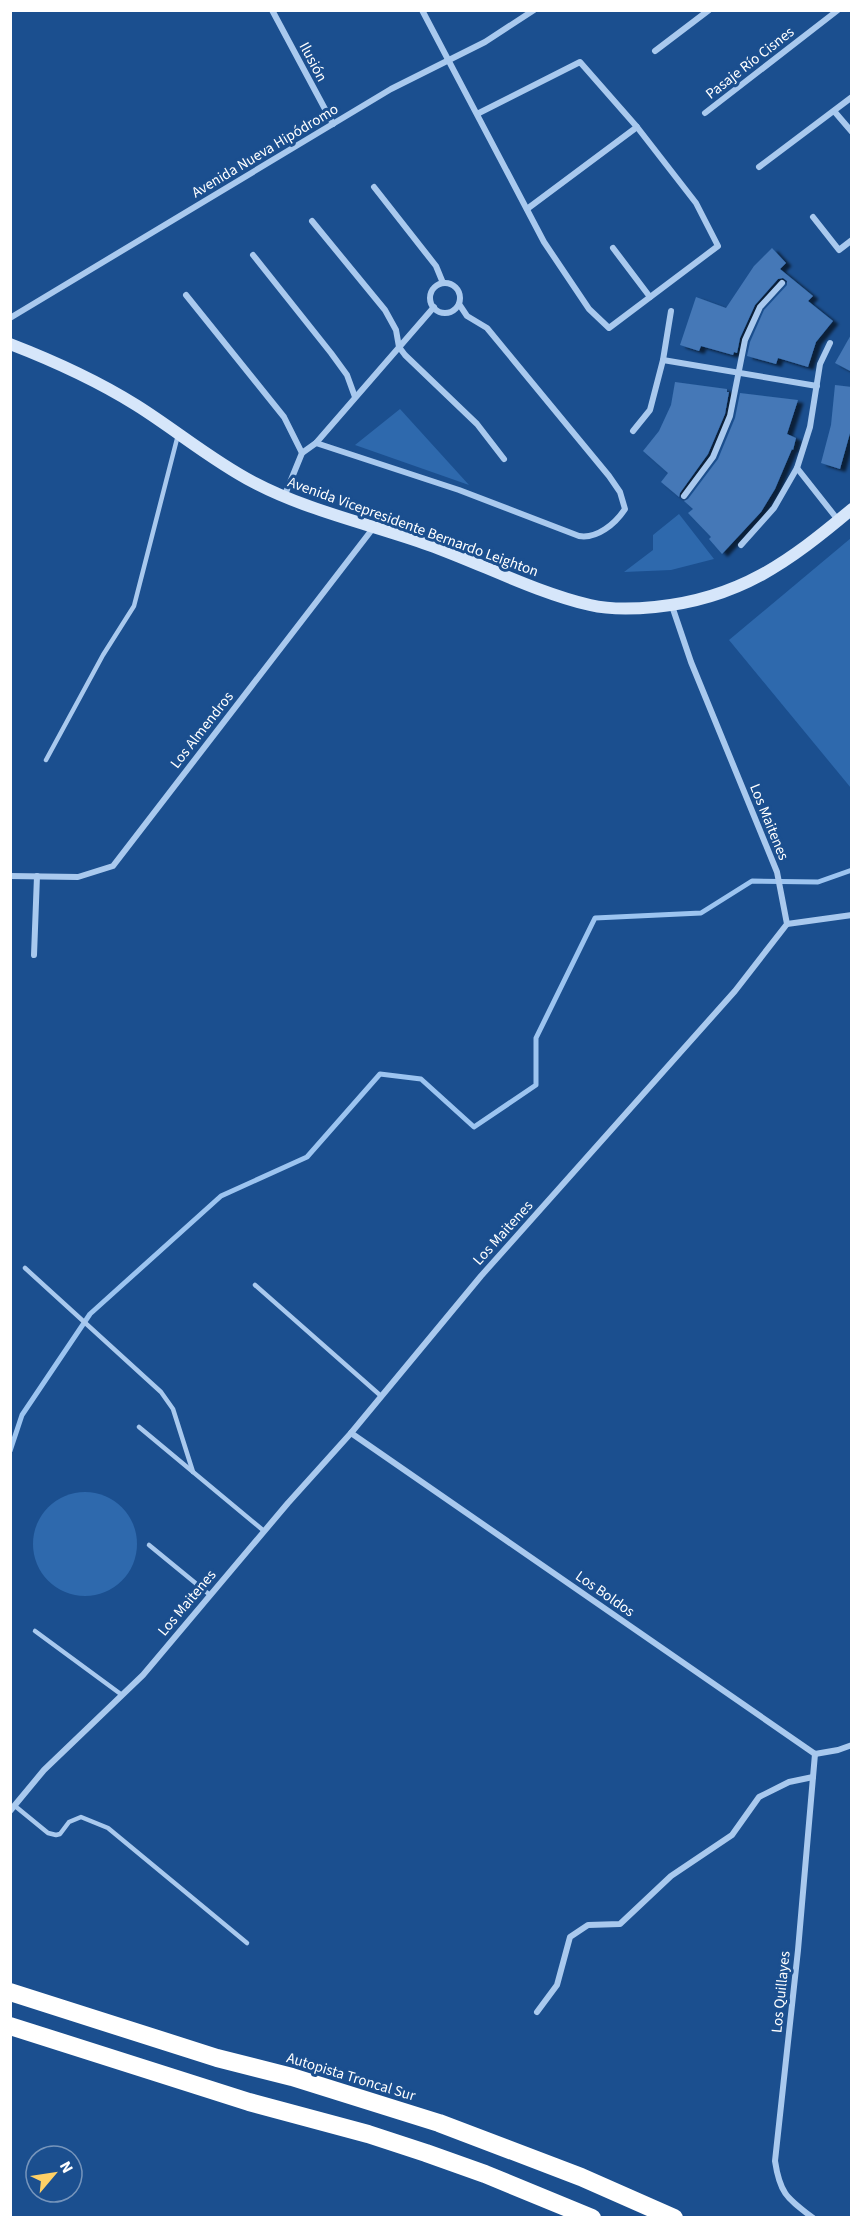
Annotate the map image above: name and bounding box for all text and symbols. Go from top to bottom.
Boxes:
street label: Pasaje Río Cisnes [701,22,799,104]
street label: Ilusión [294,38,332,86]
street label: Avenida Nueva Hipódromo [188,99,342,203]
street label: Avenida Vicepresidente Bernardo Leighton [285,472,541,582]
street label: Los Almendros [165,687,239,773]
street label: Los Maitenes [744,781,794,863]
street label: Los Maitenes [468,1196,538,1270]
street label: Los Maitenes [153,1565,221,1641]
street label: Los Boldos [571,1566,639,1622]
street label: Los Quillayes [766,1950,796,2034]
street label: Autopista Troncal Sur [284,2047,419,2107]
north arrow [24,2144,84,2204]
text: N [54,2157,78,2177]

